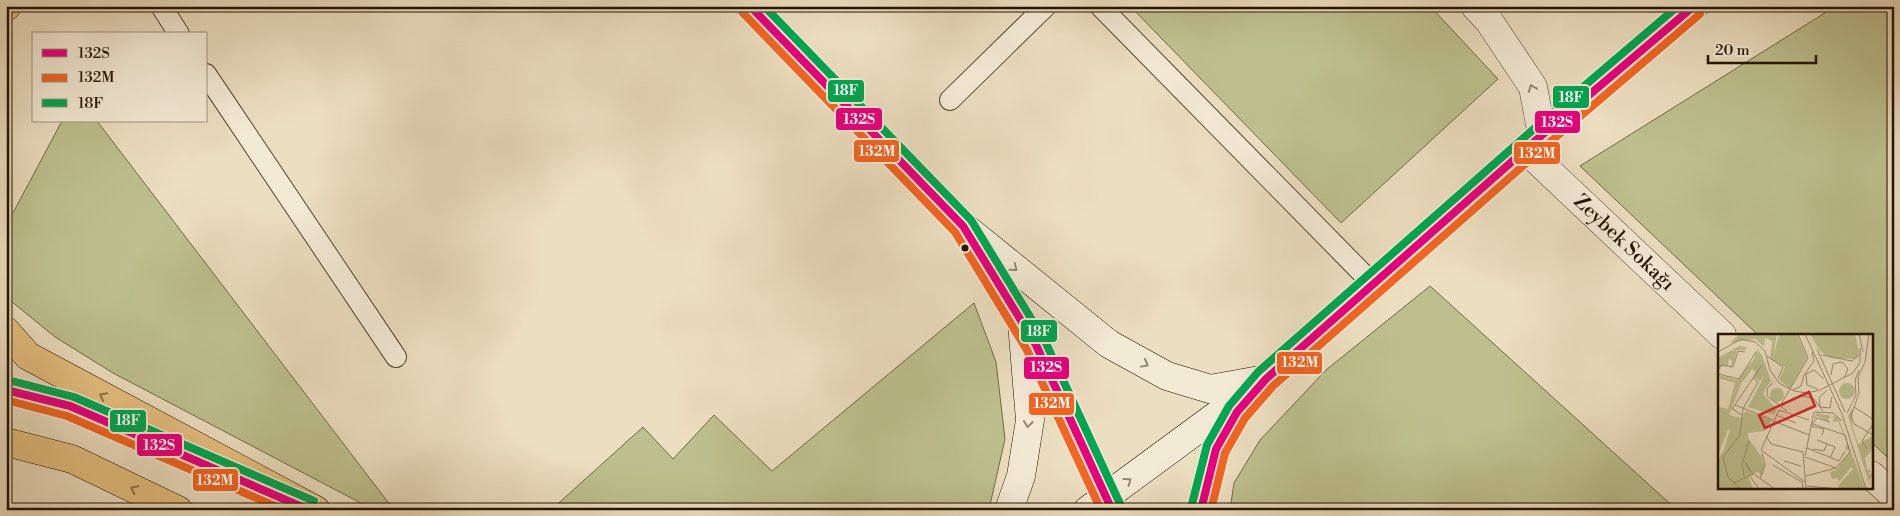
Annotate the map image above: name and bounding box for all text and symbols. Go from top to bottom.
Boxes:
legend [32,32,208,122]
scale bar [1708,32,1815,64]
text: 20 m [1715,41,1750,60]
text: 132S [78,44,110,63]
text: 132M [78,68,115,87]
line badge: 18F [827,79,865,103]
text: 18F [833,82,859,100]
one-way arrow [1527,84,1538,93]
line badge: 18F [1552,85,1590,109]
text: 18F [1558,89,1584,107]
text: 18F [78,94,103,113]
line badge: 132S [835,107,883,131]
line badge: 132S [1534,110,1581,134]
text: 132S [843,111,875,129]
text: 132S [1541,114,1573,132]
line badge: 132M [853,139,900,163]
line badge: 132M [1513,141,1561,165]
text: 132M [859,143,895,161]
text: 132M [1519,145,1555,163]
street label: Zeybek Sokağı [1568,189,1680,297]
unlabelled marker [960,243,970,253]
one-way arrow [1008,262,1017,270]
line badge: 18F [1020,319,1058,343]
text: 18F [1026,323,1052,341]
inset map [1718,334,1872,488]
line badge: 132M [1276,351,1323,375]
text: 132M [1282,354,1318,372]
line badge: 132S [1023,356,1070,380]
one-way arrow [1139,358,1148,368]
text: 132S [1030,359,1062,377]
one-way arrow [99,392,108,402]
line badge: 132M [1028,392,1075,416]
text: 132M [1034,395,1070,413]
line badge: 18F [109,409,147,433]
text: 18F [115,412,141,430]
one-way arrow [1023,421,1034,429]
line badge: 132S [136,433,183,457]
text: 132S [143,437,175,455]
line badge: 132M [192,468,239,492]
text: 132M [197,472,233,490]
one-way arrow [1122,478,1132,487]
one-way arrow [130,484,139,495]

